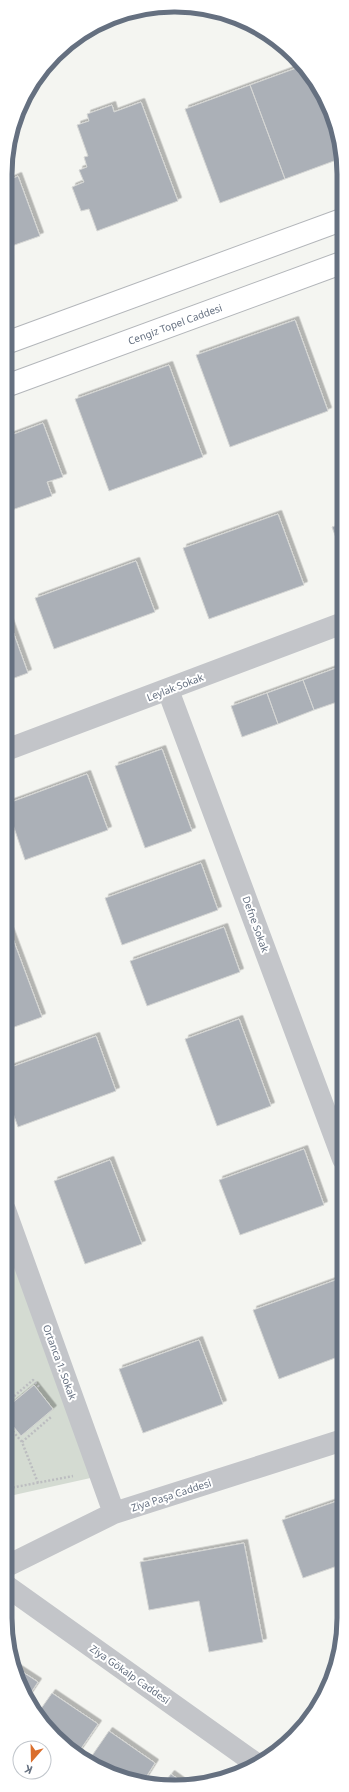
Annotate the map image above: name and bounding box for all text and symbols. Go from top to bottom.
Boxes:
street label: Cengiz Topel Caddesi [126,300,224,348]
street label: Leylak Sokak [145,670,206,704]
street label: Defne Sokak [239,894,273,955]
street label: Ortanca 1. Sokak [40,1322,80,1402]
street label: Ziya Paşa Caddesi [129,1475,213,1515]
street label: Ziya Gökalp Caddesi [87,1641,173,1707]
north arrow [12,1740,52,1780]
text: K [22,1761,34,1778]

